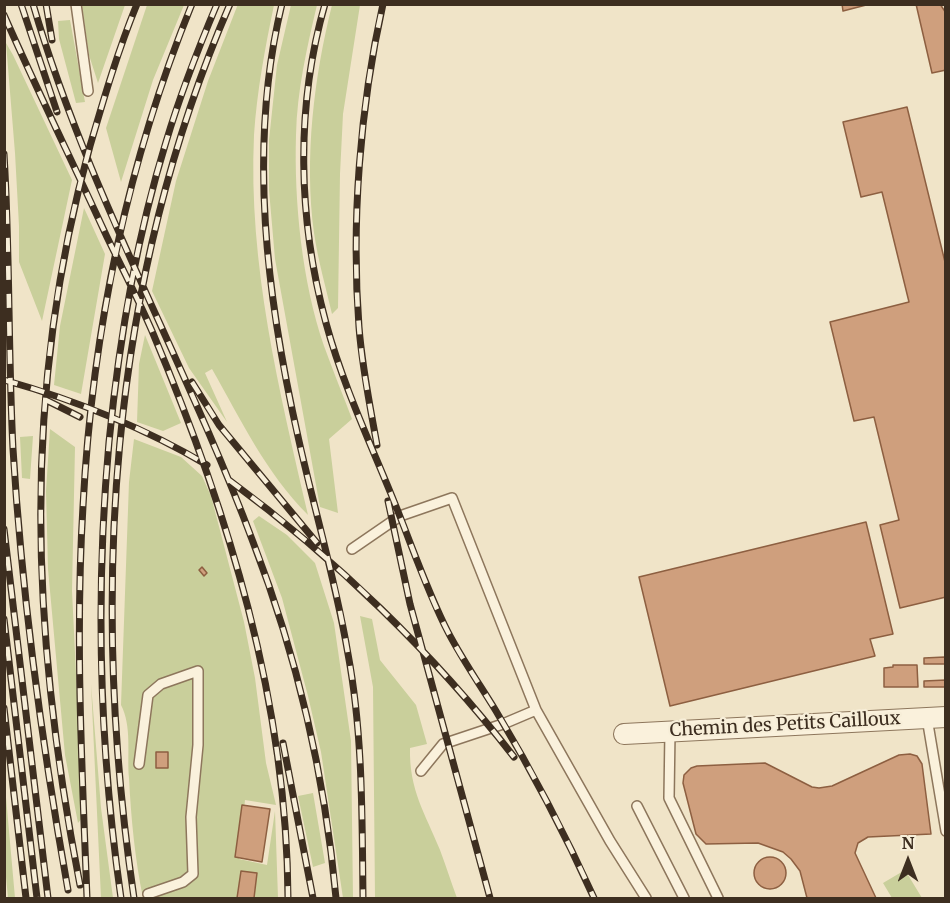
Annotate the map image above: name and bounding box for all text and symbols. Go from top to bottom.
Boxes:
street label: Chemin des Petits Cailloux [669,708,901,742]
north arrow [878,831,938,891]
text: N [902,833,914,853]

